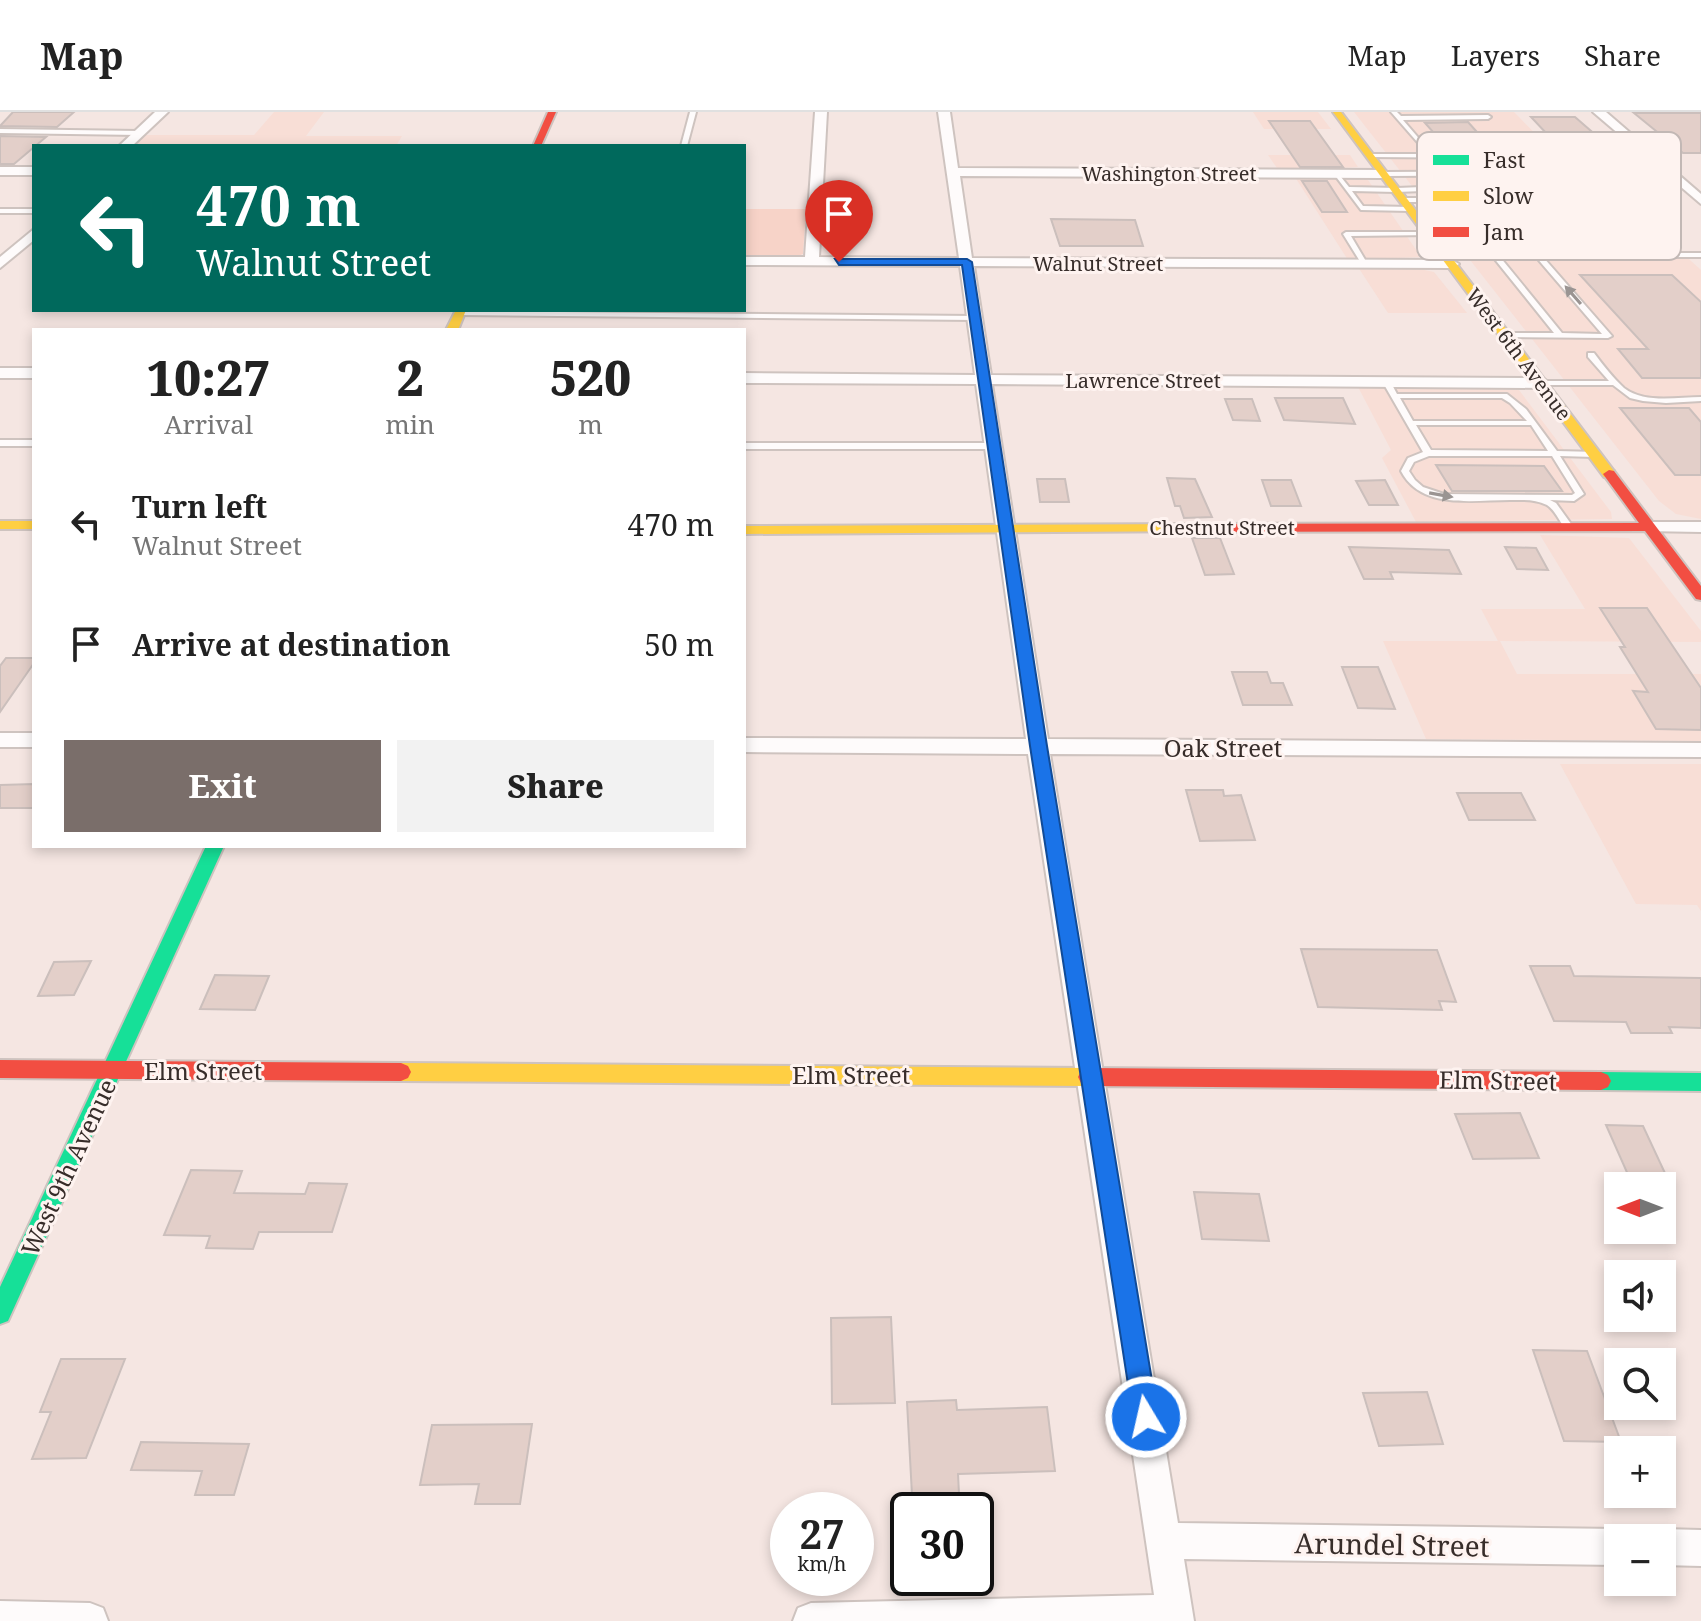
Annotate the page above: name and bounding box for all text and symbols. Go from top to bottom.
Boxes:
text: Map [40,29,124,81]
text: Map [1348,36,1407,74]
text: Layers [1451,36,1540,74]
text: Share [1584,36,1661,74]
legend [1417,132,1681,260]
text: Fast [1483,144,1525,174]
street label: Washington Street [1081,160,1257,187]
text: 470 m [196,166,361,242]
icon: left [64,176,168,280]
pin [805,180,873,262]
text: Slow [1483,180,1533,210]
icon: arrive [817,192,861,236]
text: Jam [1482,216,1524,246]
text: Walnut Street [196,238,431,287]
street label: Walnut Street [1033,250,1163,277]
street label: West 6th Avenue [1460,282,1578,426]
one-way arrow [1565,286,1582,306]
text: 10:27 [147,345,271,410]
text: 2 [396,345,424,410]
text: 520 [550,345,631,410]
street label: Lawrence Street [1065,367,1221,394]
text: Arrival [164,406,253,442]
text: min [385,406,435,442]
text: m [578,406,603,442]
text: Turn left [132,486,267,527]
one-way arrow [1428,489,1453,502]
icon: left [64,502,108,546]
text: 470 m [628,504,714,545]
street label: Chestnut Street [1149,514,1295,541]
text: Walnut Street [132,527,302,563]
icon: arrive [64,622,108,666]
text: Arrive at destination [132,624,451,665]
text: 50 m [644,624,714,665]
street label: Oak Street [1164,731,1282,764]
button: Exit [64,740,381,832]
button: Share [397,740,714,832]
street label: Elm Street [144,1054,262,1087]
street label: Elm Street [792,1058,910,1091]
street label: Elm Street [1439,1062,1557,1098]
street label: West 9th Avenue [13,1073,123,1261]
north arrow [1604,1172,1676,1244]
map controls [1604,1172,1676,1596]
button: sound [1604,1260,1676,1332]
button: search [1604,1348,1676,1420]
position arrow [1104,1375,1188,1459]
button: + [1604,1436,1676,1508]
speed limit sign: 30 [890,1492,994,1596]
text: 27 [799,1506,845,1561]
street label: Arundel Street [1294,1523,1490,1565]
button: − [1604,1524,1676,1596]
text: km/h [797,1550,847,1577]

